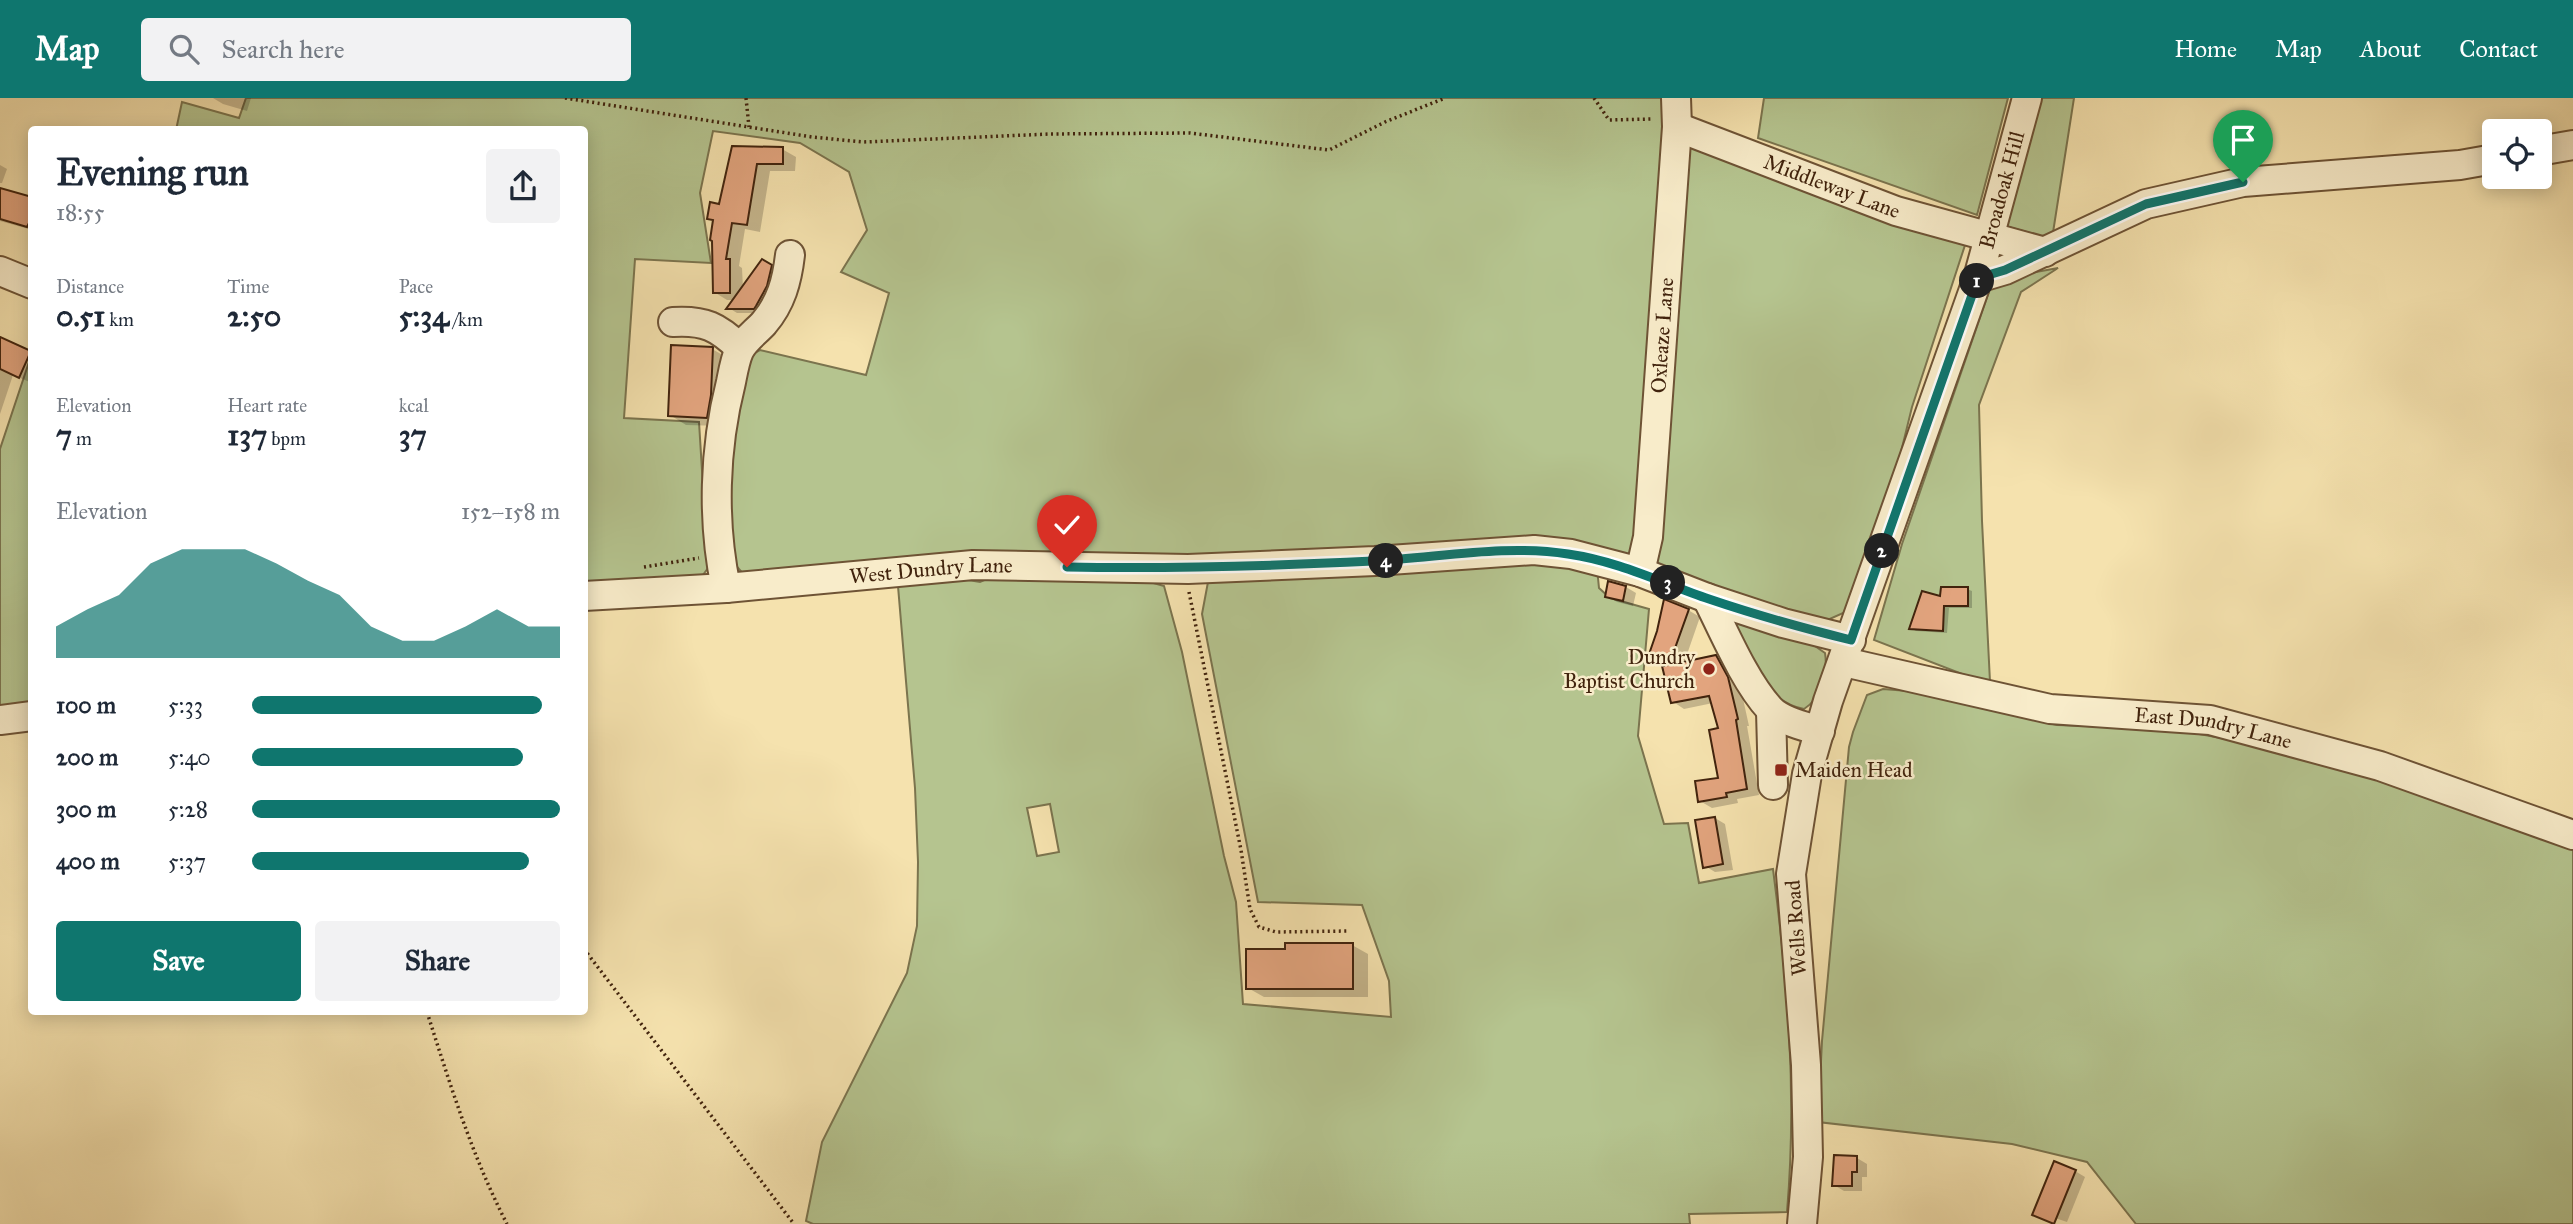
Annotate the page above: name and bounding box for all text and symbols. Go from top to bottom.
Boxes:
search box [141,18,631,81]
text: Map [35,29,99,69]
icon: search [165,30,203,68]
text: Search here [221,33,345,65]
text: Home [2174,34,2237,64]
text: Map [2275,34,2322,64]
text: About [2360,34,2421,64]
text: Contact [2459,34,2538,64]
pin [2213,110,2273,182]
map controls [2482,119,2552,189]
button: locate [2482,119,2552,189]
icon: arrive [2224,121,2262,159]
street label: Broadoak Hill [1973,128,2030,252]
text: Evening run [56,149,249,195]
button: share [486,149,560,223]
street label: Middleway Lane [1760,149,1904,224]
text: 18:55 [56,198,105,226]
pin: 1 [1960,264,1994,298]
text: 1 [1973,269,1980,292]
text: Distance [56,275,124,298]
text: Time [227,275,269,298]
text: Pace [399,275,433,298]
street label: Oxleaze Lane [1645,276,1679,394]
text: 0.51 [56,298,105,334]
text: 2:50 [227,298,281,334]
text: 5:34 [399,298,449,334]
text: km [105,308,134,331]
text: /km [449,308,483,331]
text: Elevation [56,394,131,417]
text: Heart rate [227,394,307,417]
text: kcal [399,394,429,417]
text: 7 [56,417,72,453]
text: 137 [227,417,267,453]
text: 37 [399,417,427,453]
text: m [72,427,92,450]
text: bpm [267,427,306,450]
pin [1037,495,1097,567]
text: Elevation [56,497,147,525]
text: 152–158 m [461,497,560,525]
icon: check [1048,506,1086,544]
pin: 2 [1864,533,1899,568]
text: 2 [1877,539,1886,562]
pin: 4 [1368,544,1404,578]
text: 4 [1380,549,1391,572]
street label: West Dundry Lane [848,552,1013,589]
pin: 3 [1650,566,1686,601]
text: 3 [1664,571,1671,594]
place label: Dundry Baptist Church [1564,644,1696,694]
marker: Dundry Baptist Church [1701,661,1717,677]
text: 100 m [56,691,116,719]
text: 5:33 [168,691,203,719]
street label: East Dundry Lane [2134,702,2295,755]
text: 200 m [56,743,118,771]
text: 5:40 [168,743,211,771]
place label: Maiden Head [1795,757,1913,783]
marker: Maiden Head [1773,762,1789,778]
text: 300 m [56,795,116,823]
text: 5:28 [168,795,208,823]
text: 400 m [56,847,120,875]
text: 5:37 [168,847,206,875]
street label: Wells Road [1780,879,1812,977]
button: Save [56,921,301,1001]
button: Share [315,921,560,1001]

